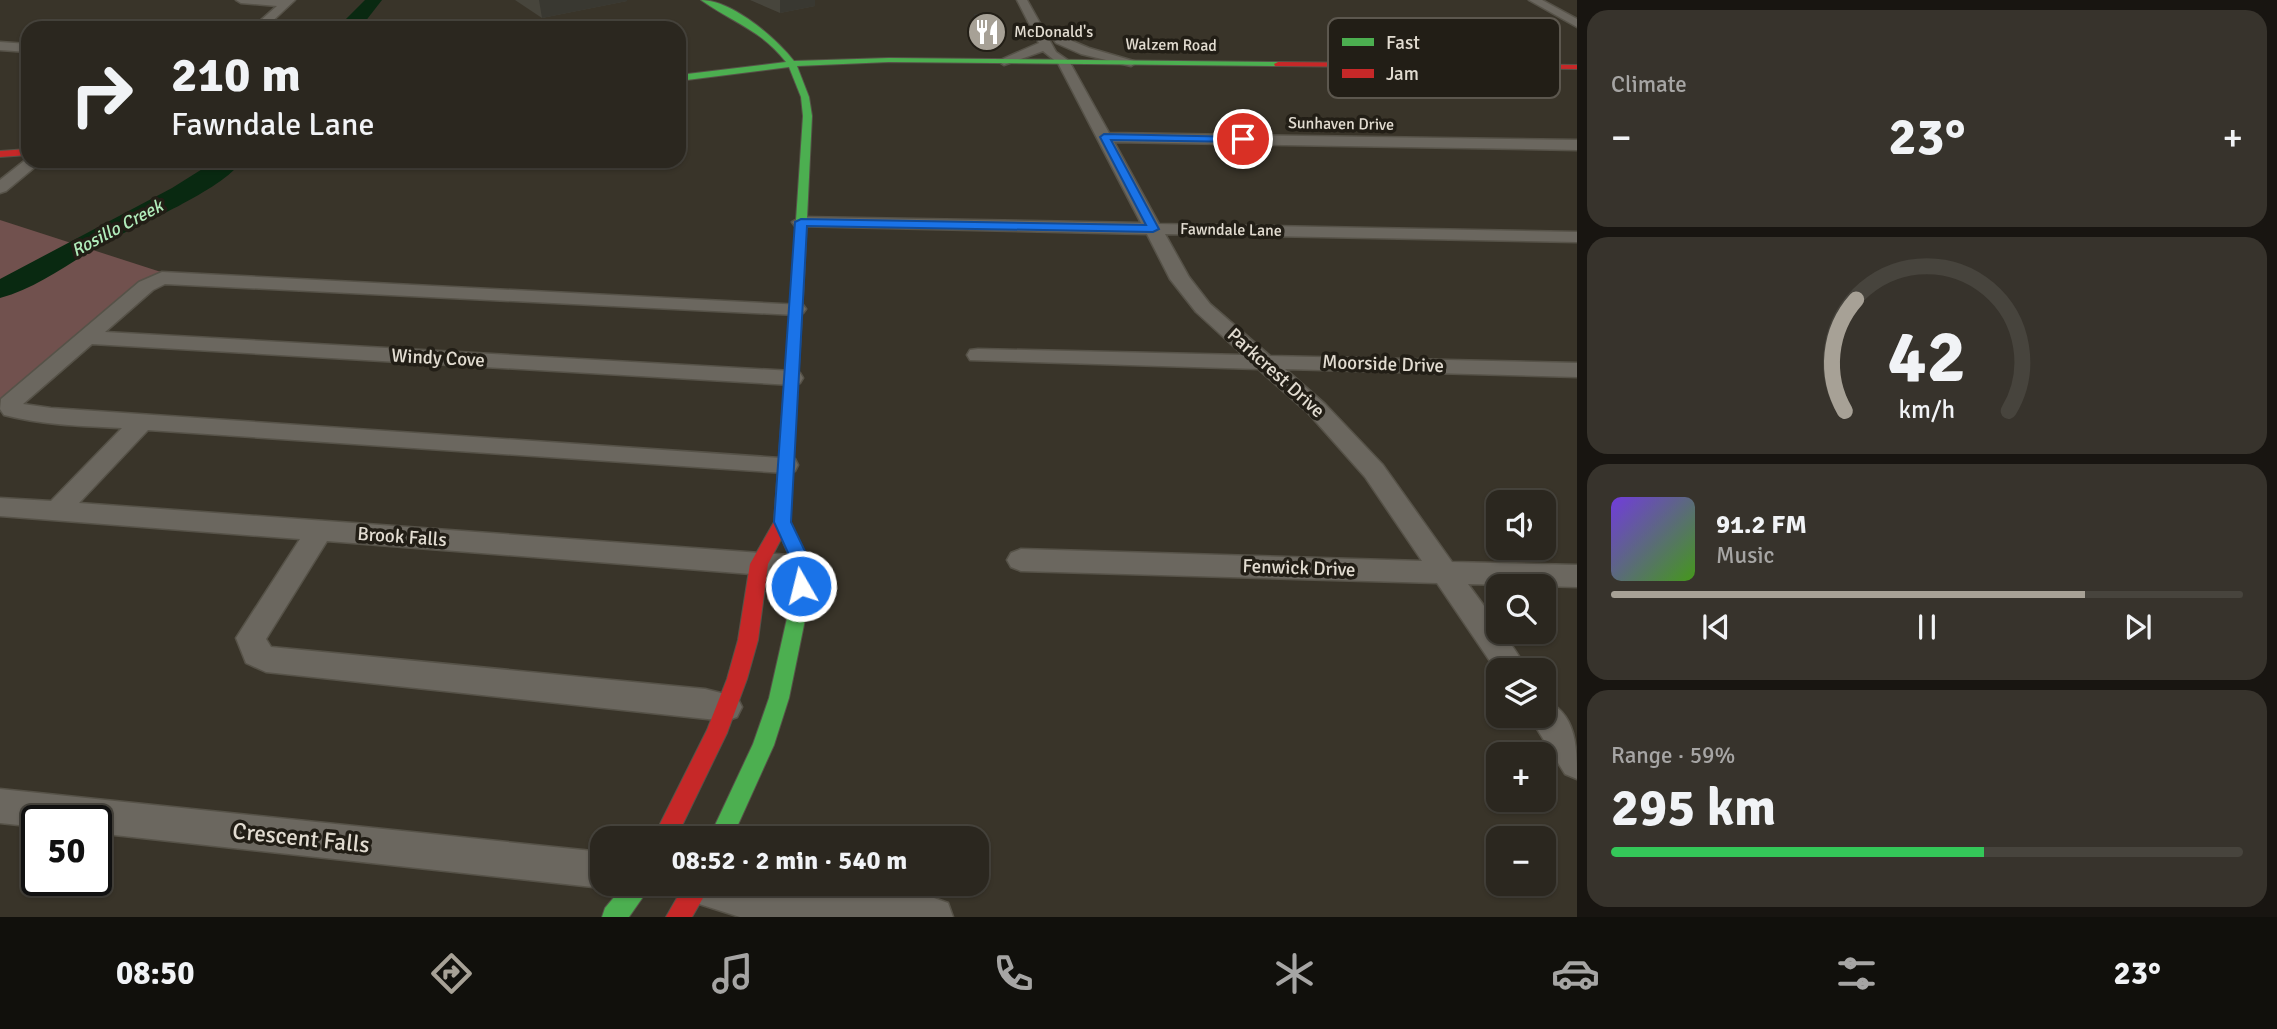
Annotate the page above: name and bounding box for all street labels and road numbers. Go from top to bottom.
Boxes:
street label: Walzem Road [1125,34,1217,56]
street label: Sunhaven Drive [1288,113,1394,135]
street label: Fawndale Lane [1180,219,1282,241]
street label: Parkcrest Drive [1222,323,1330,423]
street label: Windy Cove [391,344,485,372]
street label: Moorside Drive [1322,350,1444,378]
street label: Brook Falls [357,522,447,552]
street label: Fenwick Drive [1242,554,1356,582]
street label: Crescent Falls [231,816,371,860]

